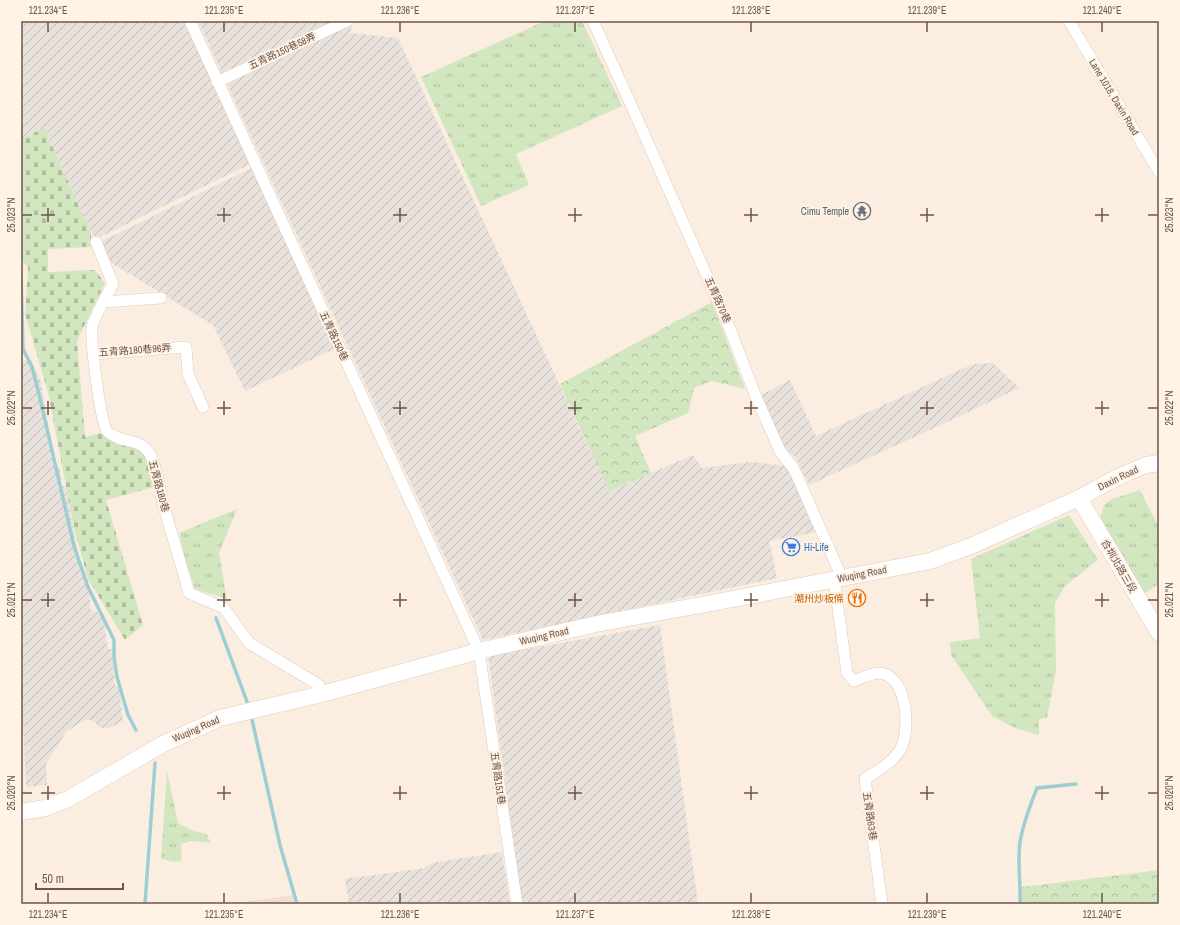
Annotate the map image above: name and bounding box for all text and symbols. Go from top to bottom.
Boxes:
text: 121.234°E [28,4,68,17]
text: 121.235°E [204,4,244,17]
text: 121.236°E [380,4,420,17]
text: 121.237°E [555,4,595,17]
text: 121.238°E [731,4,771,17]
text: 121.239°E [907,4,947,17]
text: 121.240°E [1082,4,1122,17]
street label: 五青路150巷58弄 [246,30,318,72]
street label: Lane 1018, Daxin Road [1086,57,1142,137]
text: 25.023°N [5,197,18,233]
text: 25.023°N [1163,197,1176,233]
temple icon: Cimu Temple [852,201,872,221]
place label: Cimu Temple [801,205,849,218]
street label: 五青路70巷 [702,275,734,325]
street label: 五青路150巷 [317,309,351,363]
street label: 五青路180巷96弄 [98,341,172,359]
text: 25.022°N [5,390,18,426]
text: 25.022°N [1163,390,1176,426]
street label: 五青路180巷 [146,458,172,514]
street label: Daxin Road [1096,463,1140,493]
supermarket icon: Hi-Life [781,537,801,557]
street label: 合圳北路三段 [1098,537,1140,595]
place label: Hi-Life [804,541,829,554]
street label: Wuqing Road [836,563,888,585]
text: 25.021°N [5,582,18,618]
text: 25.021°N [1163,582,1176,618]
restaurant icon: 潮州炒板條 [847,588,867,608]
place label: 潮州炒板條 [794,592,844,605]
street label: Wuqing Road [518,624,570,648]
street label: Wuqing Road [171,713,221,745]
street label: 五青路151巷 [488,751,508,805]
text: 25.020°N [5,775,18,811]
text: 25.020°N [1163,775,1176,811]
street label: 五青路63巷 [860,791,880,841]
scale bar [36,865,123,891]
text: 50 m [42,871,64,887]
text: 121.234°E [28,908,68,921]
text: 121.235°E [204,908,244,921]
text: 121.236°E [380,908,420,921]
text: 121.237°E [555,908,595,921]
text: 121.238°E [731,908,771,921]
text: 121.239°E [907,908,947,921]
text: 121.240°E [1082,908,1122,921]

